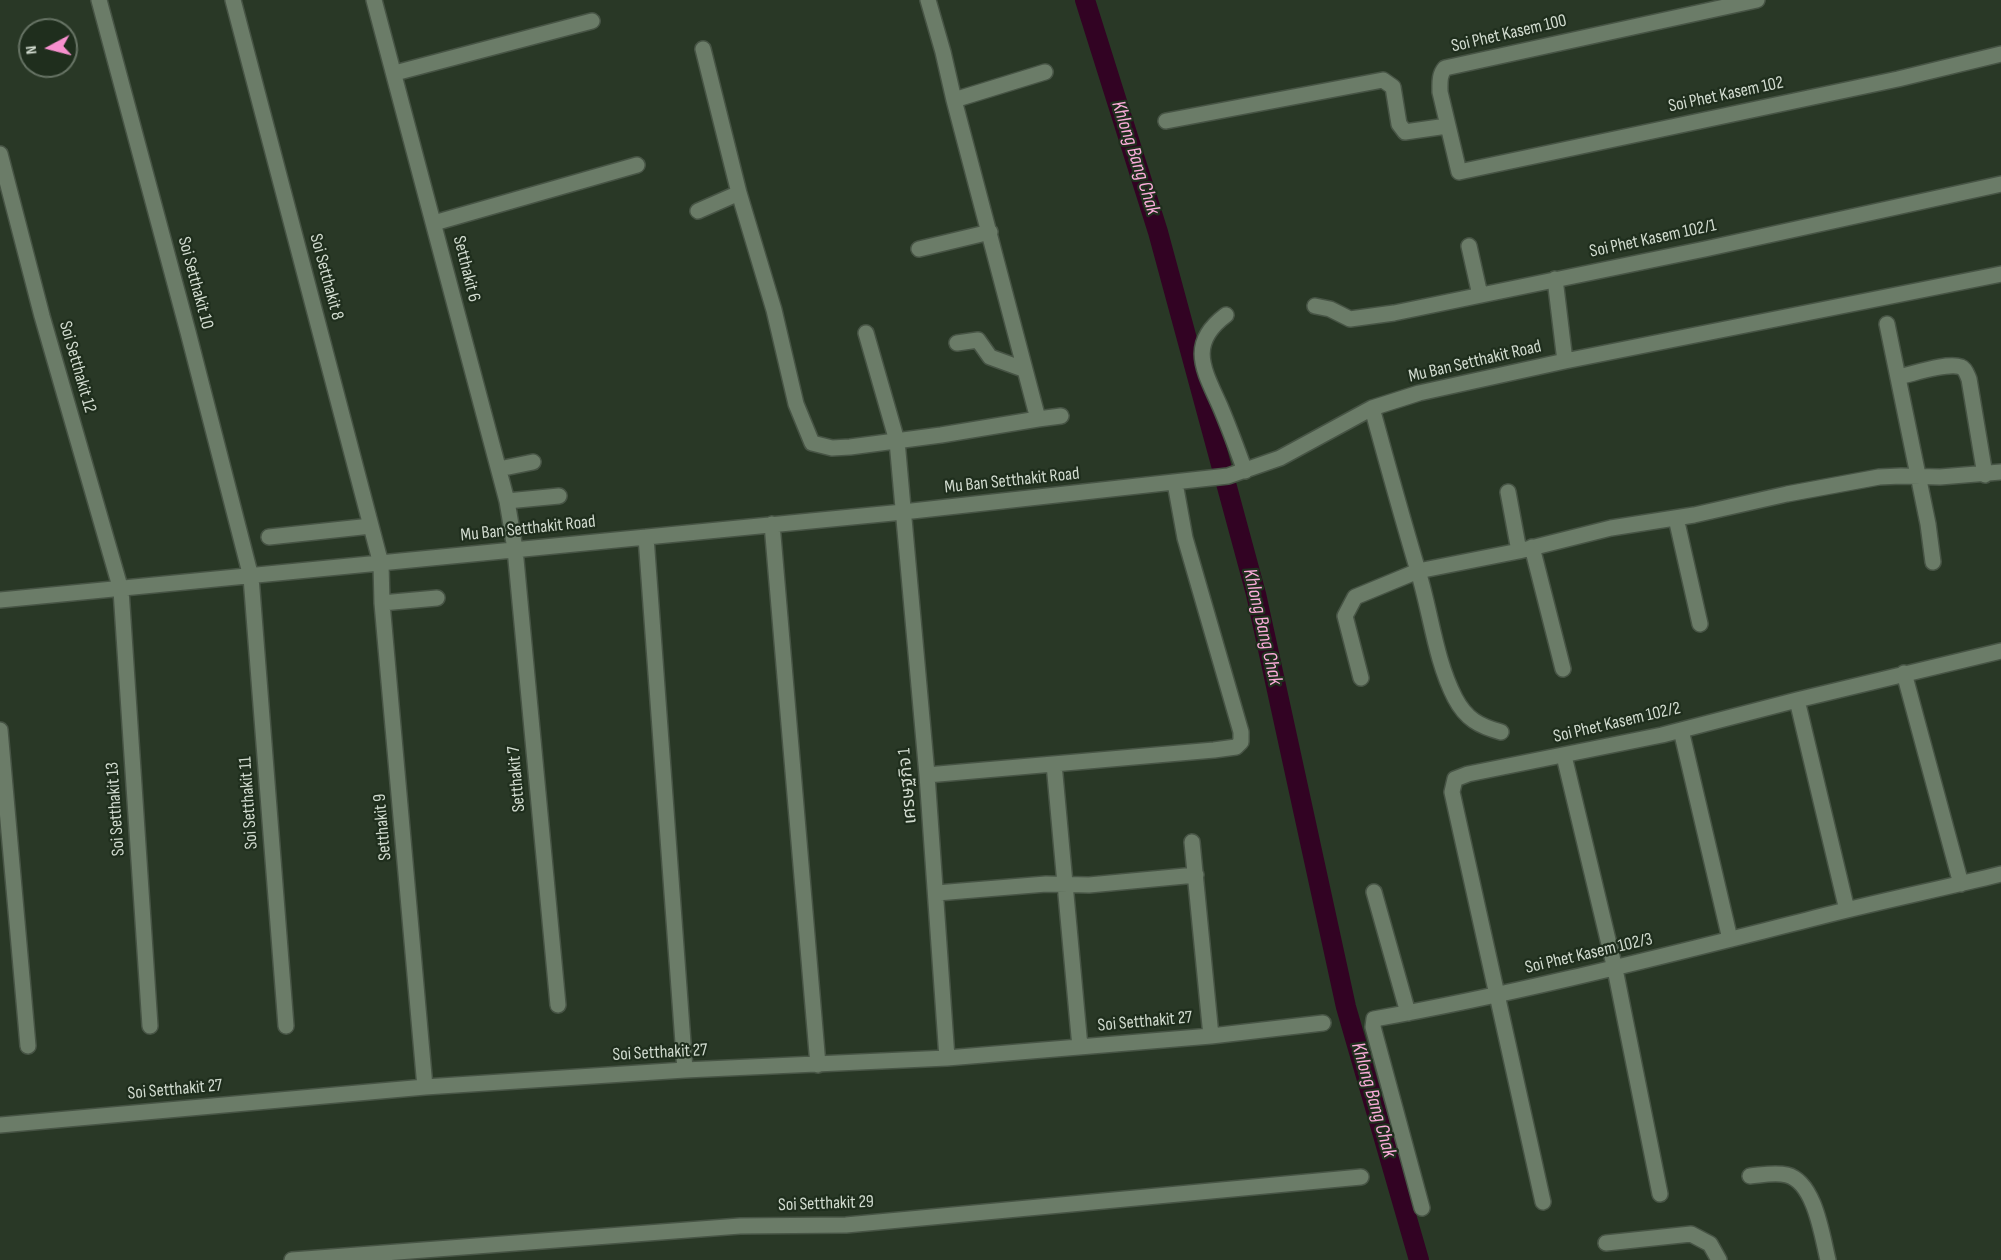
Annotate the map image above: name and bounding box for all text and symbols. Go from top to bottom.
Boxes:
street label: Soi Phet Kasem 100 [1449,10,1569,58]
north arrow [18,18,78,78]
text: N [22,45,42,55]
street label: Soi Phet Kasem 102 [1667,72,1785,118]
water label: Khlong Bang Chak [1105,98,1165,218]
street label: Soi Phet Kasem 102/1 [1588,215,1718,263]
street label: Soi Setthakit 8 [304,232,348,322]
street label: Soi Setthakit 10 [172,234,218,332]
street label: Setthakit 6 [447,234,485,304]
street label: Soi Setthakit 12 [54,319,100,415]
street label: Mu Ban Setthakit Road [1406,336,1544,388]
street label: Mu Ban Setthakit Road [943,463,1081,499]
street label: Mu Ban Setthakit Road [459,511,597,547]
water label: Khlong Bang Chak [1237,567,1287,687]
street label: Soi Phet Kasem 102/2 [1551,698,1683,748]
street label: Setthakit 7 [503,745,531,813]
street label: เศรษฐกิจ 1 [894,747,922,825]
street label: Soi Setthakit 11 [235,756,263,850]
street label: Soi Setthakit 13 [102,761,130,857]
street label: Setthakit 9 [369,793,397,861]
street label: Soi Phet Kasem 102/3 [1523,929,1655,979]
street label: Soi Setthakit 27 [1097,1007,1193,1037]
street label: Soi Setthakit 27 [612,1040,708,1066]
water label: Khlong Bang Chak [1345,1040,1401,1160]
street label: Soi Setthakit 27 [127,1075,223,1105]
street label: Soi Setthakit 29 [778,1192,874,1216]

